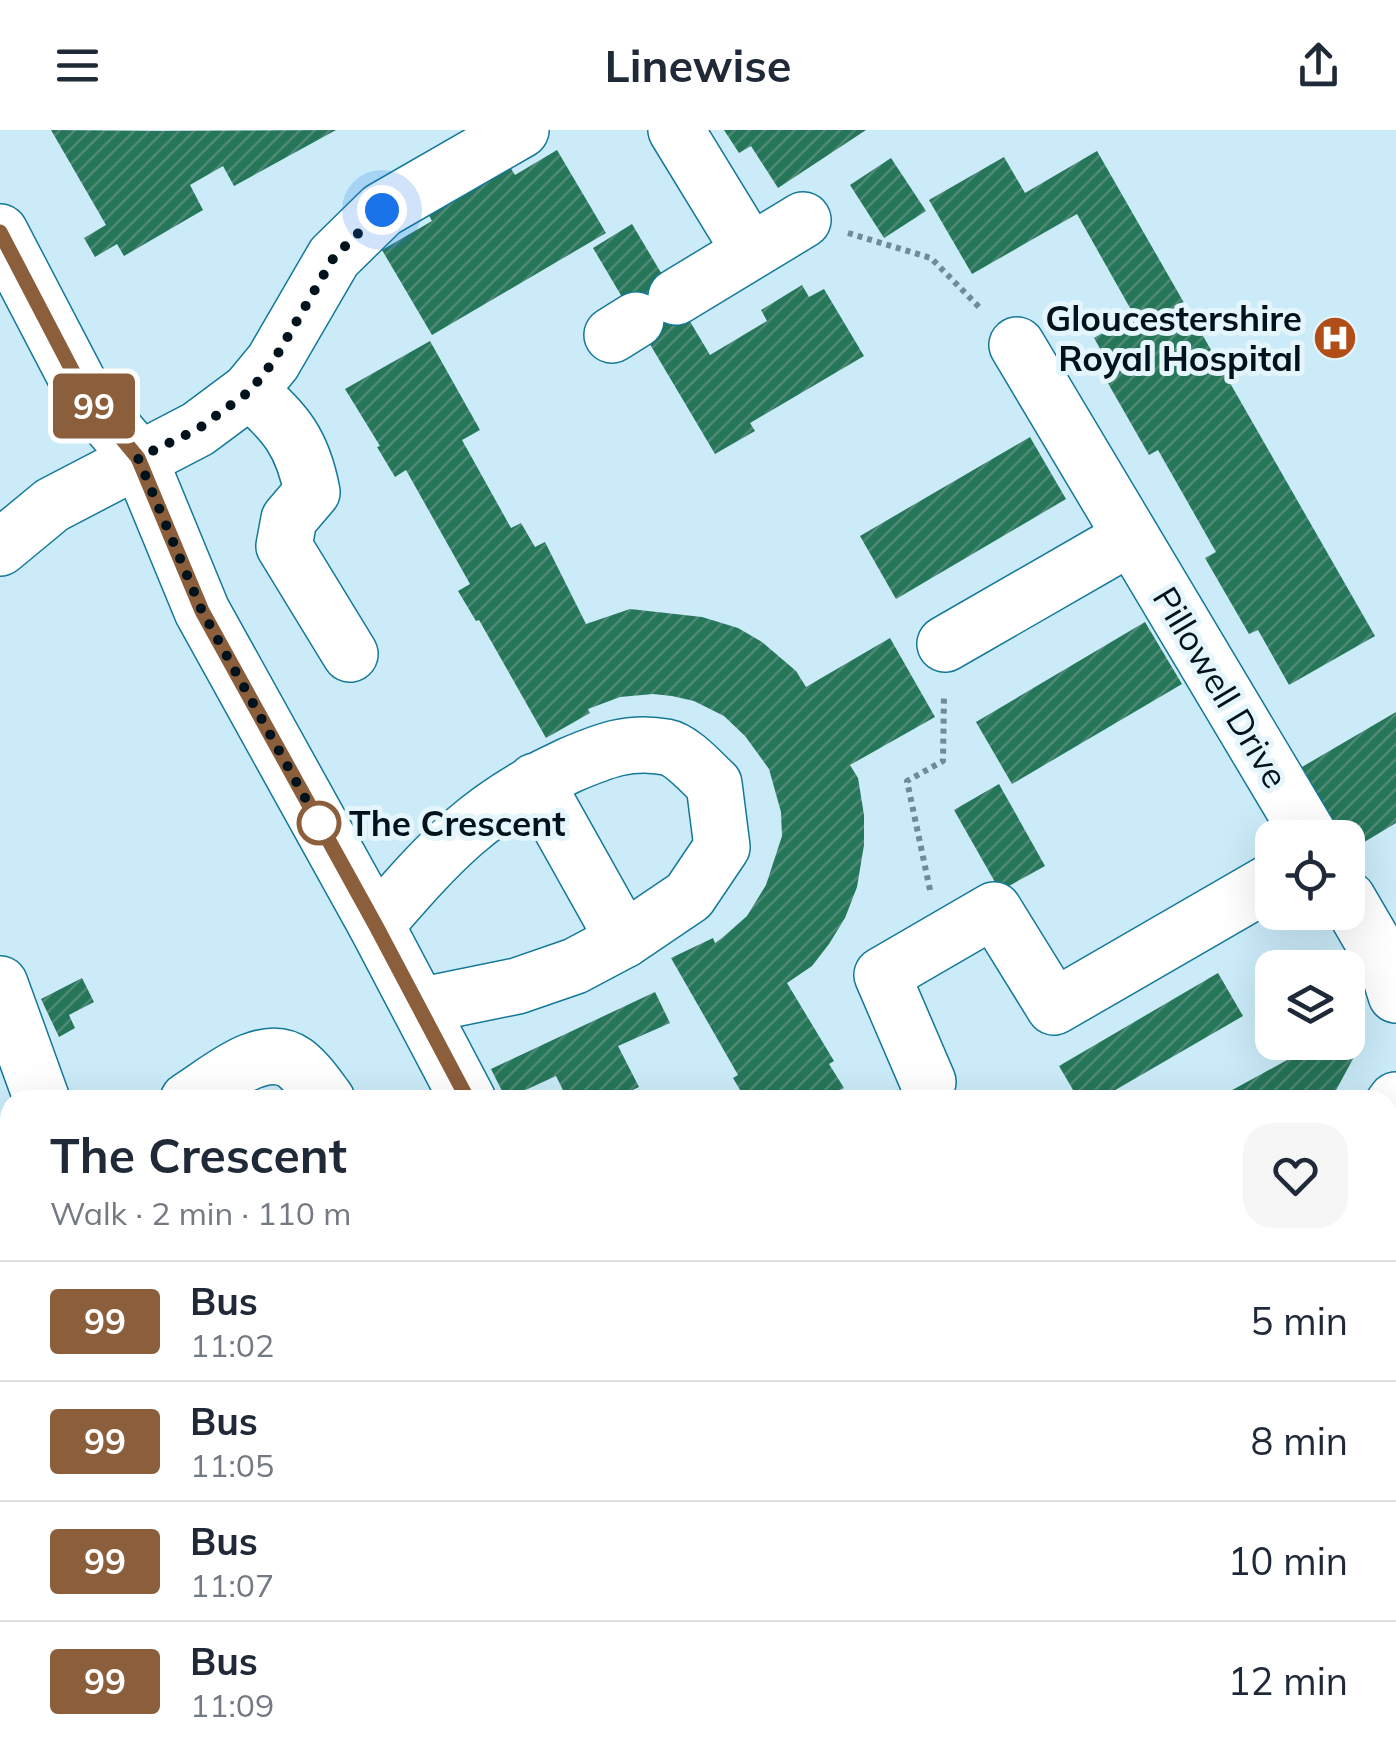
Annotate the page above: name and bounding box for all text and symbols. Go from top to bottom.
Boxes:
text: Linewise [604,37,792,93]
icon: menu [50,38,105,93]
icon: share [1291,38,1346,93]
your location [357,185,407,235]
place label: Gloucestershire Royal Hospital [1045,296,1302,380]
hospital icon: Gloucestershire Royal Hospital [1312,315,1358,361]
line badge: 99 [49,374,139,438]
text: 99 [73,384,115,428]
street label: Pillowell Drive [1144,578,1298,796]
place label: The Crescent [349,801,566,845]
marker: The Crescent [298,802,340,844]
map controls [1255,820,1365,1060]
button: locate [1255,820,1365,930]
button: layers [1255,950,1365,1060]
button: heart [1243,1123,1348,1228]
text: The Crescent [50,1125,347,1185]
text: Walk · 2 min · 110 m [50,1193,351,1233]
text: Bus [190,1277,258,1325]
text: 5 min [1251,1297,1348,1345]
text: 99 [84,1299,126,1343]
text: 11:02 [190,1325,274,1365]
text: Bus [190,1397,258,1445]
text: 8 min [1251,1417,1348,1465]
text: 99 [84,1419,126,1463]
text: 11:05 [190,1445,274,1485]
text: Bus [190,1517,258,1565]
text: 10 min [1228,1537,1348,1585]
text: 99 [84,1539,126,1583]
text: 11:07 [190,1565,274,1605]
text: Bus [190,1637,258,1685]
text: 12 min [1228,1657,1348,1705]
text: 99 [84,1659,126,1703]
text: 11:09 [190,1685,274,1725]

